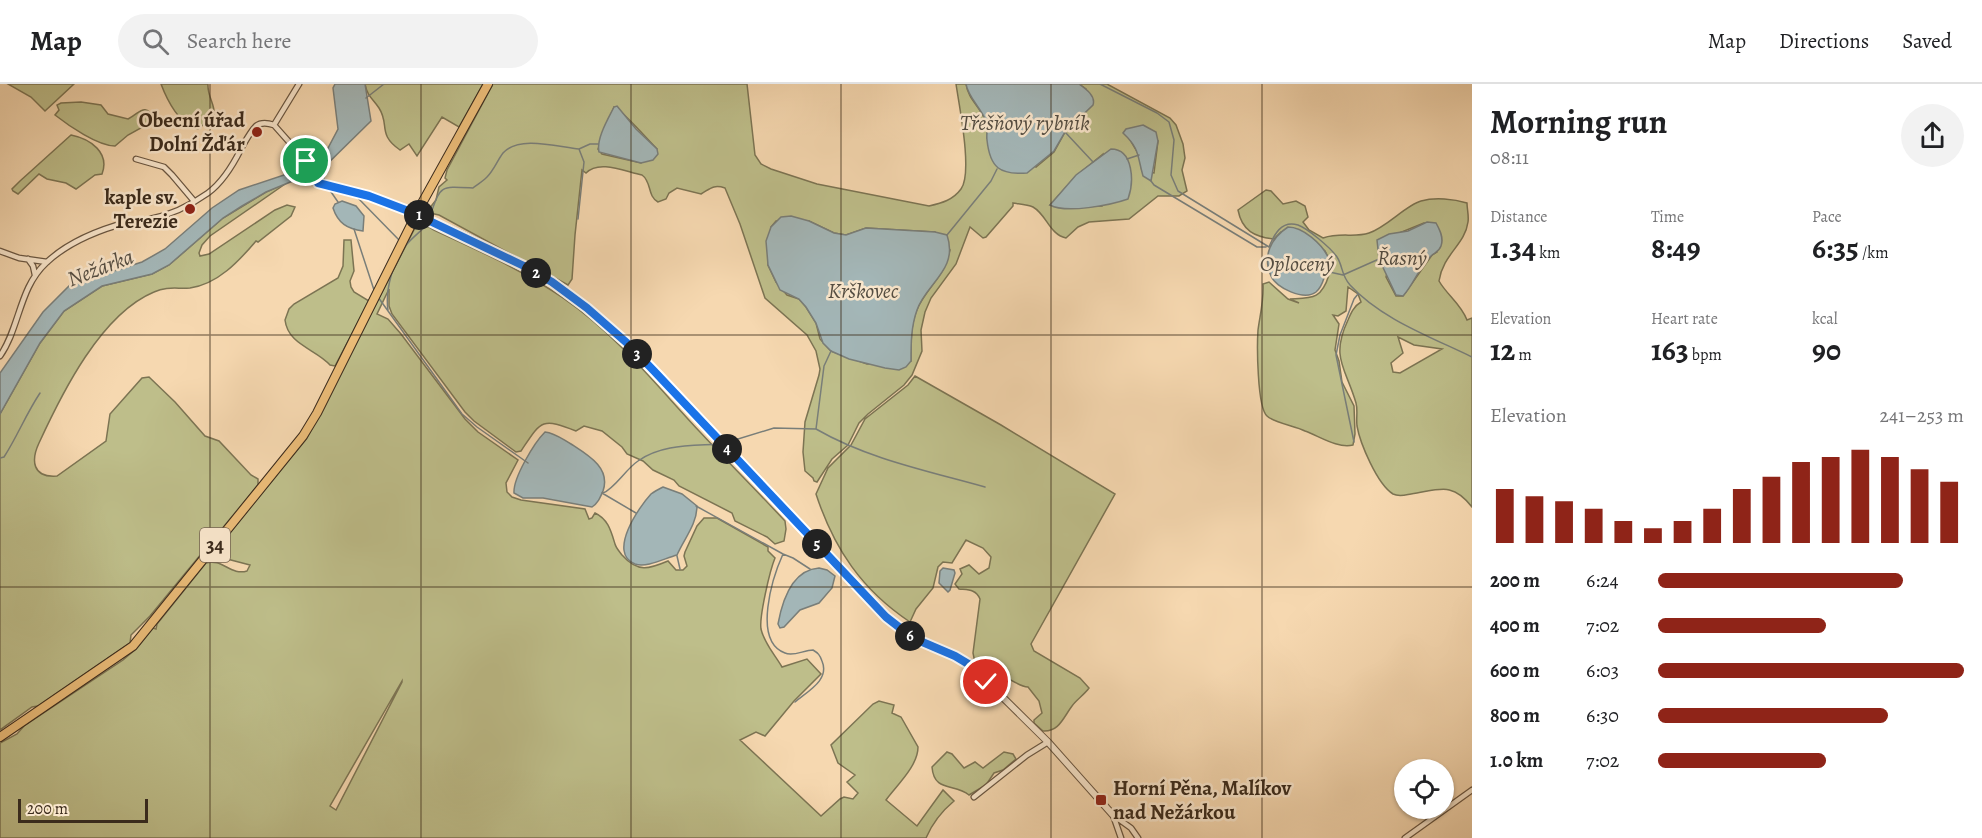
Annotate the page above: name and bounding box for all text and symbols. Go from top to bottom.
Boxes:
search box [118,14,538,68]
text: Map [30,22,82,60]
icon: search [139,25,172,58]
text: Search here [187,26,291,56]
text: Map [1708,27,1746,55]
text: Directions [1779,27,1869,55]
text: Saved [1902,27,1952,55]
text: Morning run [1490,99,1667,144]
button: share [1901,104,1964,167]
place label: Obecní úřad Dolní Žďár [138,106,246,158]
water label: Třešňový rybník [960,108,1090,138]
marker: Obecní úřad Dolní Žďár [250,125,264,139]
pin [280,135,331,186]
icon: arrive [289,144,322,177]
text: 08:11 [1490,144,1529,171]
place label: kaple sv. Terezie [104,183,178,235]
pin: 1 [404,200,434,230]
marker: kaple sv. Terezie [183,202,197,216]
text: 1 [416,204,422,226]
text: Distance [1490,206,1547,228]
text: Time [1651,206,1684,228]
text: Pace [1812,206,1842,228]
text: 1.34 [1490,228,1536,268]
text: 8:49 [1651,228,1701,268]
text: 6:35 [1812,228,1859,268]
water label: Nežárka [63,242,138,294]
text: km [1536,242,1560,264]
text: /km [1859,242,1889,264]
water label: Řasný [1377,243,1427,273]
water label: Oplocený [1260,249,1335,279]
pin: 2 [521,258,551,288]
text: 2 [532,262,540,284]
water label: Krškovec [828,276,899,306]
text: Elevation [1490,308,1551,330]
text: Heart rate [1651,308,1718,330]
text: kcal [1812,308,1838,330]
text: 12 [1490,330,1515,370]
text: 163 [1651,330,1689,370]
text: 90 [1812,330,1841,370]
pin: 3 [622,339,652,369]
text: 3 [634,343,640,365]
text: m [1515,344,1532,366]
text: bpm [1689,344,1722,366]
text: Elevation [1490,402,1567,429]
text: 241–253 m [1879,402,1964,429]
pin: 4 [712,434,742,464]
text: 4 [723,438,731,460]
road number: 34 [200,528,230,562]
pin: 5 [802,529,832,559]
text: 5 [814,533,820,555]
text: 200 m [1490,567,1540,594]
text: 6:24 [1586,567,1619,594]
text: 400 m [1490,612,1540,639]
text: 7:02 [1586,612,1619,639]
pin: 6 [895,621,925,651]
text: 6 [906,625,914,647]
pin [960,656,1011,707]
text: 600 m [1490,657,1540,684]
text: 6:03 [1586,657,1619,684]
icon: check [969,665,1002,698]
text: 800 m [1490,702,1540,729]
text: 6:30 [1586,702,1619,729]
text: 1.0 km [1490,747,1543,774]
text: 7:02 [1586,747,1619,774]
map controls [1394,759,1454,819]
button: locate [1394,759,1454,819]
place label: Horní Pěna, Malíkov nad Nežárkou [1113,774,1292,826]
marker: Horní Pěna, Malíkov nad Nežárkou [1094,793,1108,807]
scale bar [18,796,148,824]
text: 200 m [27,798,68,820]

